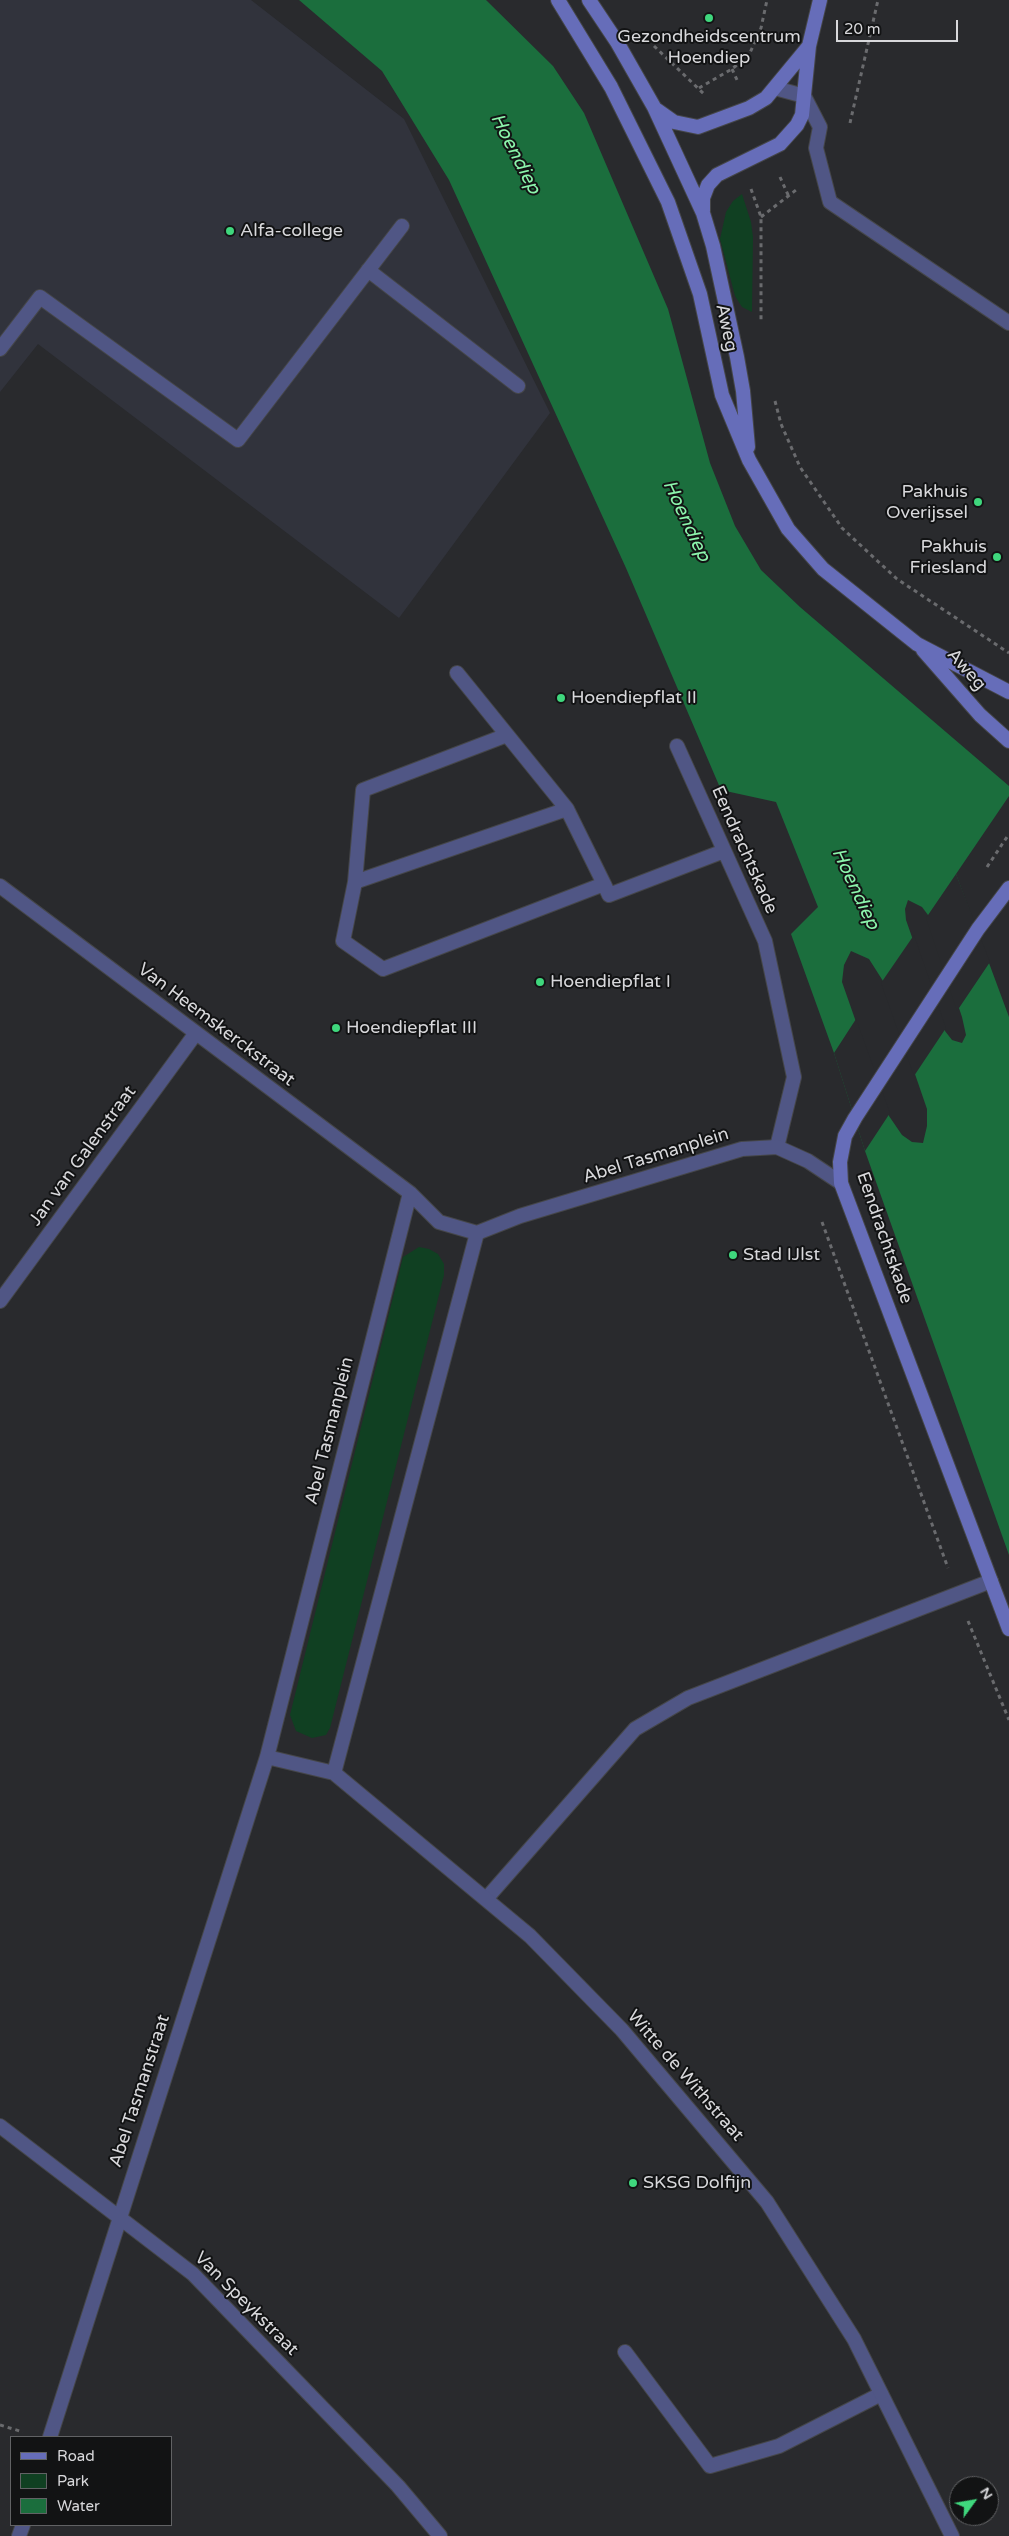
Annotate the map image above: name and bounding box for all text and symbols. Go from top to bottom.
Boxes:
scale bar [839,10,962,42]
marker: Gezondheidscentrum Hoendiep [703,12,715,24]
text: 20 m [844,20,881,38]
place label: Gezondheidscentrum Hoendiep [617,26,801,68]
water label: Hoendiep [485,110,545,198]
place label: Alfa-college [240,220,343,242]
marker: Alfa-college [224,225,236,237]
street label: Aweg [710,302,742,354]
water label: Hoendiep [657,477,715,565]
place label: Pakhuis Overijssel [886,481,968,524]
marker: Pakhuis Overijssel [972,496,984,508]
place label: Pakhuis Friesland [909,536,987,578]
marker: Pakhuis Friesland [991,551,1003,563]
street label: Aweg [942,645,990,695]
place label: Hoendiepflat II [571,687,697,709]
marker: Hoendiepflat II [555,692,567,704]
street label: Eendrachtskade [706,783,782,917]
water label: Hoendiep [826,845,884,933]
street label: Van Heemskerckstraat [133,959,299,1091]
place label: Hoendiepflat I [550,971,671,993]
marker: Hoendiepflat I [534,976,546,988]
place label: Hoendiepflat III [346,1017,477,1039]
marker: Hoendiepflat III [330,1022,342,1034]
street label: Jan van Galenstraat [25,1082,141,1230]
street label: Abel Tasmanplein [580,1124,732,1188]
street label: Eendrachtskade [851,1169,917,1307]
place label: Stad IJlst [743,1244,820,1266]
marker: Stad IJlst [727,1249,739,1261]
street label: Abel Tasmanplein [301,1355,359,1507]
street label: Witte de Withstraat [622,2006,748,2146]
street label: Abel Tasmanstraat [105,2012,175,2170]
place label: SKSG Dolfijn [643,2172,751,2194]
marker: SKSG Dolfijn [627,2177,639,2189]
street label: Van Speykstraat [189,2247,303,2361]
legend [10,2436,172,2526]
text: Road [57,2447,95,2465]
text: Park [57,2472,89,2490]
north arrow [949,2476,999,2526]
text: N [976,2484,996,2503]
text: Water [57,2497,100,2515]

